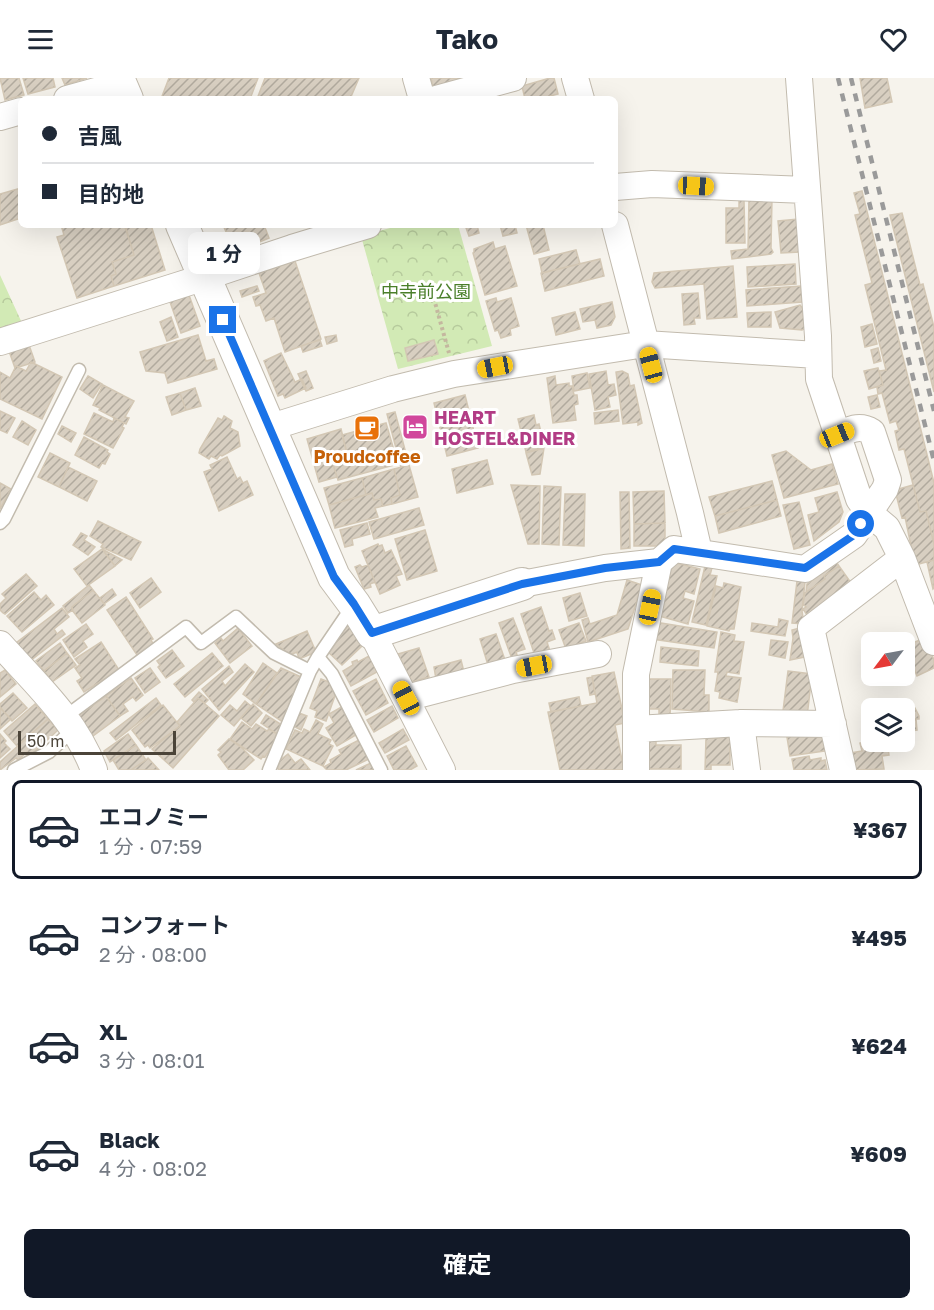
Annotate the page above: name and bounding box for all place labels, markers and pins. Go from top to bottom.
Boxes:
place label: HEART HOSTEL&DINER [434,406,576,449]
hotel icon: HEART HOSTEL&DINER [400,412,430,442]
cafe icon: Proudcoffee [352,413,382,443]
place label: Proudcoffee [313,445,421,467]

